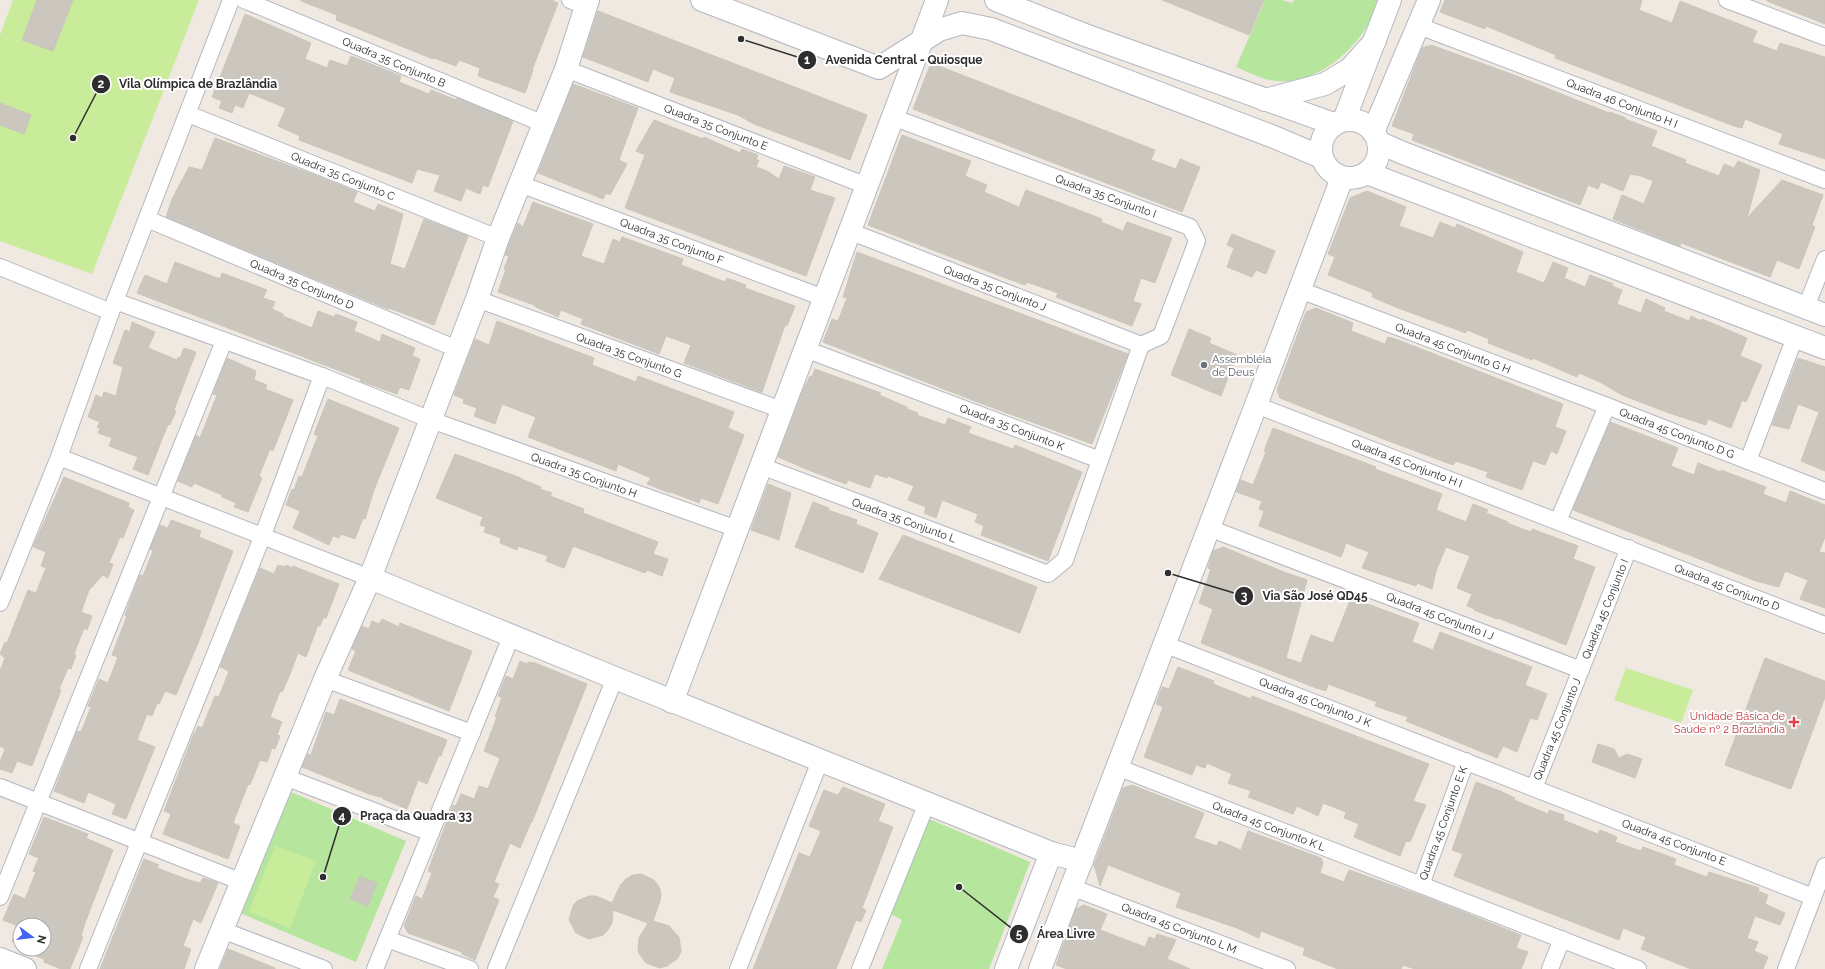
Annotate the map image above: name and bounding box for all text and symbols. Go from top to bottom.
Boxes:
street label: Quadra 35 Conjunto B [340,35,447,90]
callout: Avenida Central - Quiosque [797,48,990,72]
text: 1 [804,53,810,67]
text: Avenida Central - Quiosque [826,53,982,67]
callout: Vila Olímpica de Brazlândia [91,72,285,96]
street label: Quadra 46 Conjunto H I [1564,76,1679,131]
text: 2 [98,77,105,91]
text: Vila Olímpica de Brazlândia [119,77,277,91]
street label: Quadra 35 Conjunto E [662,102,770,153]
street label: Quadra 35 Conjunto C [289,150,397,204]
street label: Quadra 35 Conjunto I [1054,172,1158,221]
street label: Quadra 35 Conjunto F [618,216,726,267]
street label: Quadra 35 Conjunto D [248,257,356,312]
street label: Quadra 35 Conjunto J [942,263,1048,314]
street label: Quadra 45 Conjunto G H [1393,320,1512,377]
street label: Quadra 35 Conjunto G [574,330,684,381]
place label: Assembléia de Deus [1212,353,1271,379]
marker: Assembléia de Deus [1199,360,1209,370]
street label: Quadra 35 Conjunto K [958,402,1067,454]
street label: Quadra 45 Conjunto D G [1617,405,1736,462]
street label: Quadra 45 Conjunto H I [1350,436,1464,491]
street label: Quadra 35 Conjunto H [529,450,639,501]
street label: Quadra 35 Conjunto L [850,496,958,546]
street label: Quadra 45 Conjunto I [1579,557,1631,661]
street label: Quadra 45 Conjunto D [1672,561,1781,614]
callout: Via São José QD45 [1234,584,1376,608]
text: 3 [1241,589,1248,603]
text: Via São José QD45 [1262,589,1368,603]
street label: Quadra 45 Conjunto I J [1384,590,1496,643]
street label: Quadra 45 Conjunto J K [1257,675,1373,730]
street label: Quadra 45 Conjunto J [1531,676,1584,782]
place label: Unidade Básica de Saúde nº 2 Brazlândia [1674,710,1786,736]
marker: Unidade Básica de Saúde nº 2 Brazlândia [1788,716,1800,728]
street label: Quadra 45 Conjunto E K [1417,763,1470,882]
street label: Quadra 45 Conjunto K L [1210,799,1328,854]
callout: Praça da Quadra 33 [332,804,480,828]
text: 4 [339,809,346,823]
text: Praça da Quadra 33 [360,809,472,823]
street label: Quadra 45 Conjunto E [1620,817,1728,868]
street label: Quadra 45 Conjunto L M [1119,900,1238,956]
north arrow [12,917,52,957]
callout: Área Livre [1009,922,1103,946]
text: Área Livre [1037,926,1095,941]
text: 5 [1016,927,1023,941]
text: N [34,934,49,945]

